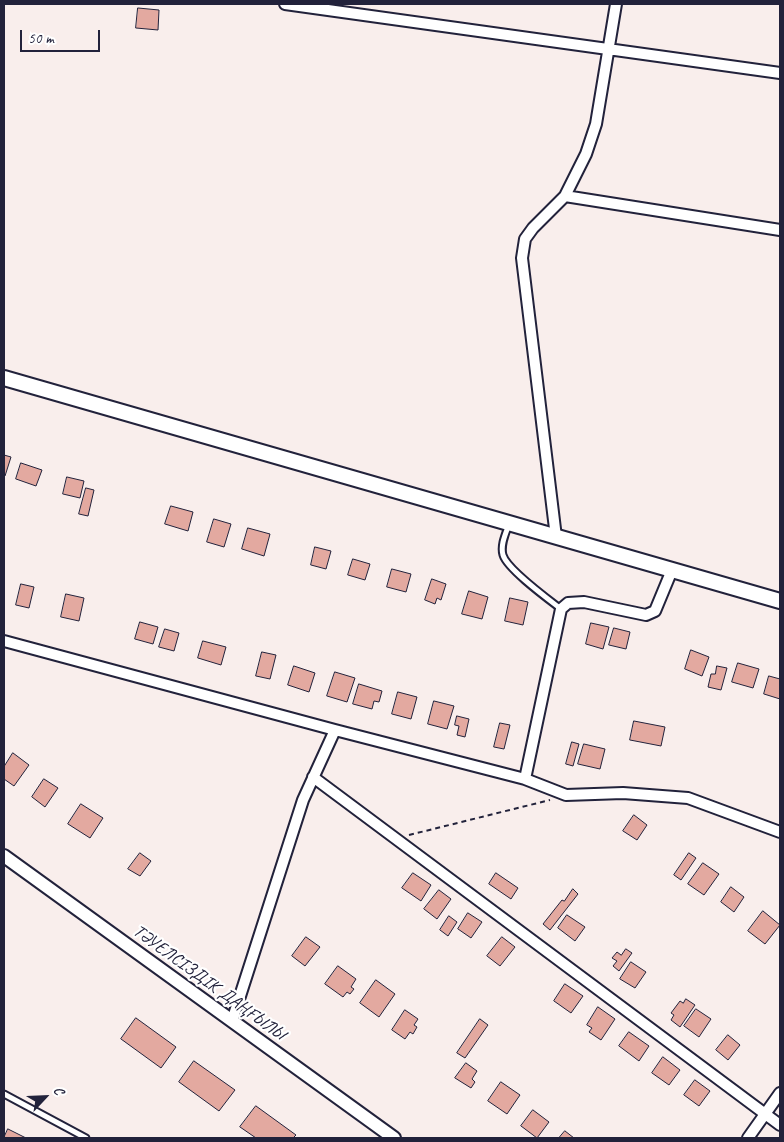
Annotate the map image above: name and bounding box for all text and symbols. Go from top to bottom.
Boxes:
scale bar [22,20,102,52]
text: 50 m [28,29,54,48]
street label: ТӘУЕЛСІЗДІК ДАҢҒЫЛЫ [129,921,289,1045]
north arrow [20,1072,70,1122]
text: С [50,1084,68,1097]

